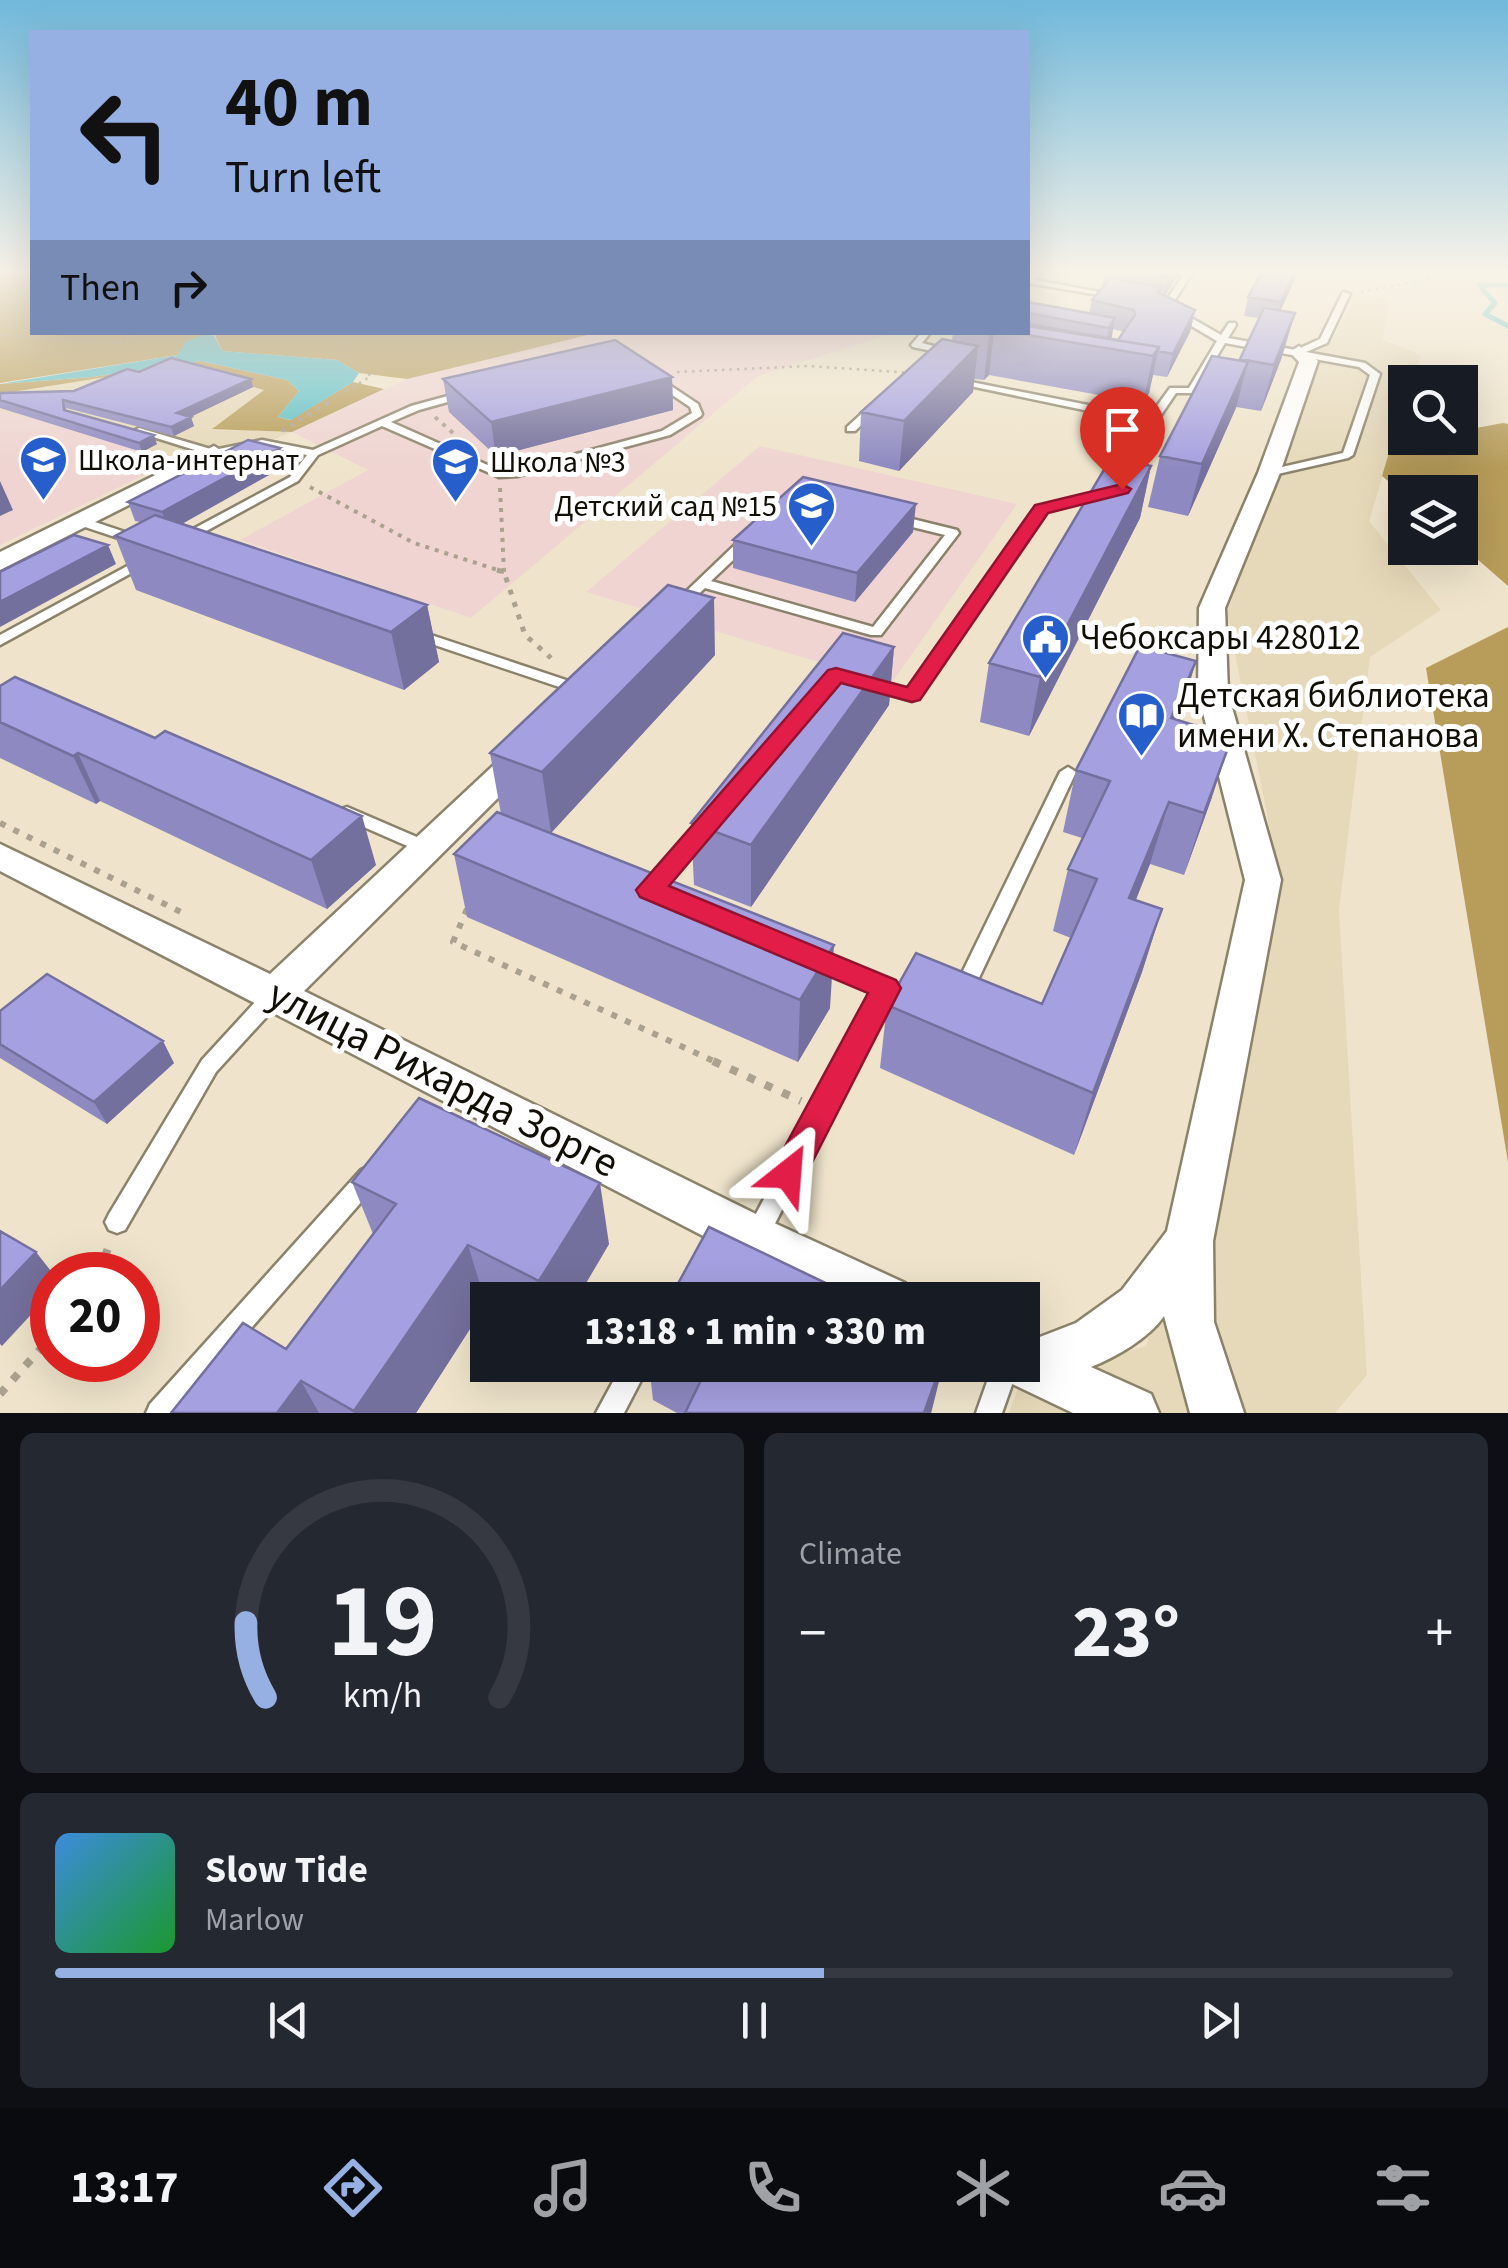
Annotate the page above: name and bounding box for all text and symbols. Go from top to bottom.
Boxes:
text: 40 m [225,53,373,153]
icon: left [60,70,190,200]
text: Turn left [225,146,381,210]
icon: right [161,260,216,315]
text: Then [60,261,141,315]
map controls [1388,365,1478,565]
button: search [1388,365,1478,455]
pin [1080,387,1165,490]
icon: arrive [1095,402,1150,457]
school or university icon: Школа-интернат [17,434,69,502]
school or university icon: Школа №3 [429,436,481,504]
place label: Школа-интернат [78,439,300,482]
place label: Школа №3 [490,441,626,484]
button: layers [1388,475,1478,565]
school or university icon: Детский сад №15 [786,480,838,548]
place label: Детский сад №15 [554,485,777,528]
public building icon: Чебоксары 428012 [1019,612,1071,680]
place label: Чебоксары 428012 [1080,613,1361,663]
place label: Детская библиотека имени Х. Степанова [1177,671,1490,761]
library icon: Детская библиотека имени Х. Степанова [1116,690,1168,758]
street label: улица Рихарда Зорге [257,965,629,1193]
position arrow [736,1122,840,1226]
speed limit sign: 20 [30,1252,160,1382]
text: 13:18 · 1 min · 330 m [584,1305,926,1359]
text: Climate [799,1531,902,1577]
text: 19 [327,1549,437,1697]
text: 23° [1072,1579,1180,1686]
text: − [799,1595,826,1673]
text: + [1426,1595,1453,1673]
text: km/h [342,1670,422,1721]
text: Slow Tide [205,1843,368,1897]
text: Marlow [205,1897,304,1943]
icon: previous [261,1993,316,2048]
icon: pause [727,1993,782,2048]
icon: next [1193,1993,1248,2048]
icon: directions [318,2153,388,2223]
icon: music [528,2153,598,2223]
icon: phone [738,2153,808,2223]
icon: climate [948,2153,1018,2223]
icon: car [1158,2153,1228,2223]
icon: filters [1368,2153,1438,2223]
text: 13:17 [70,2156,179,2220]

